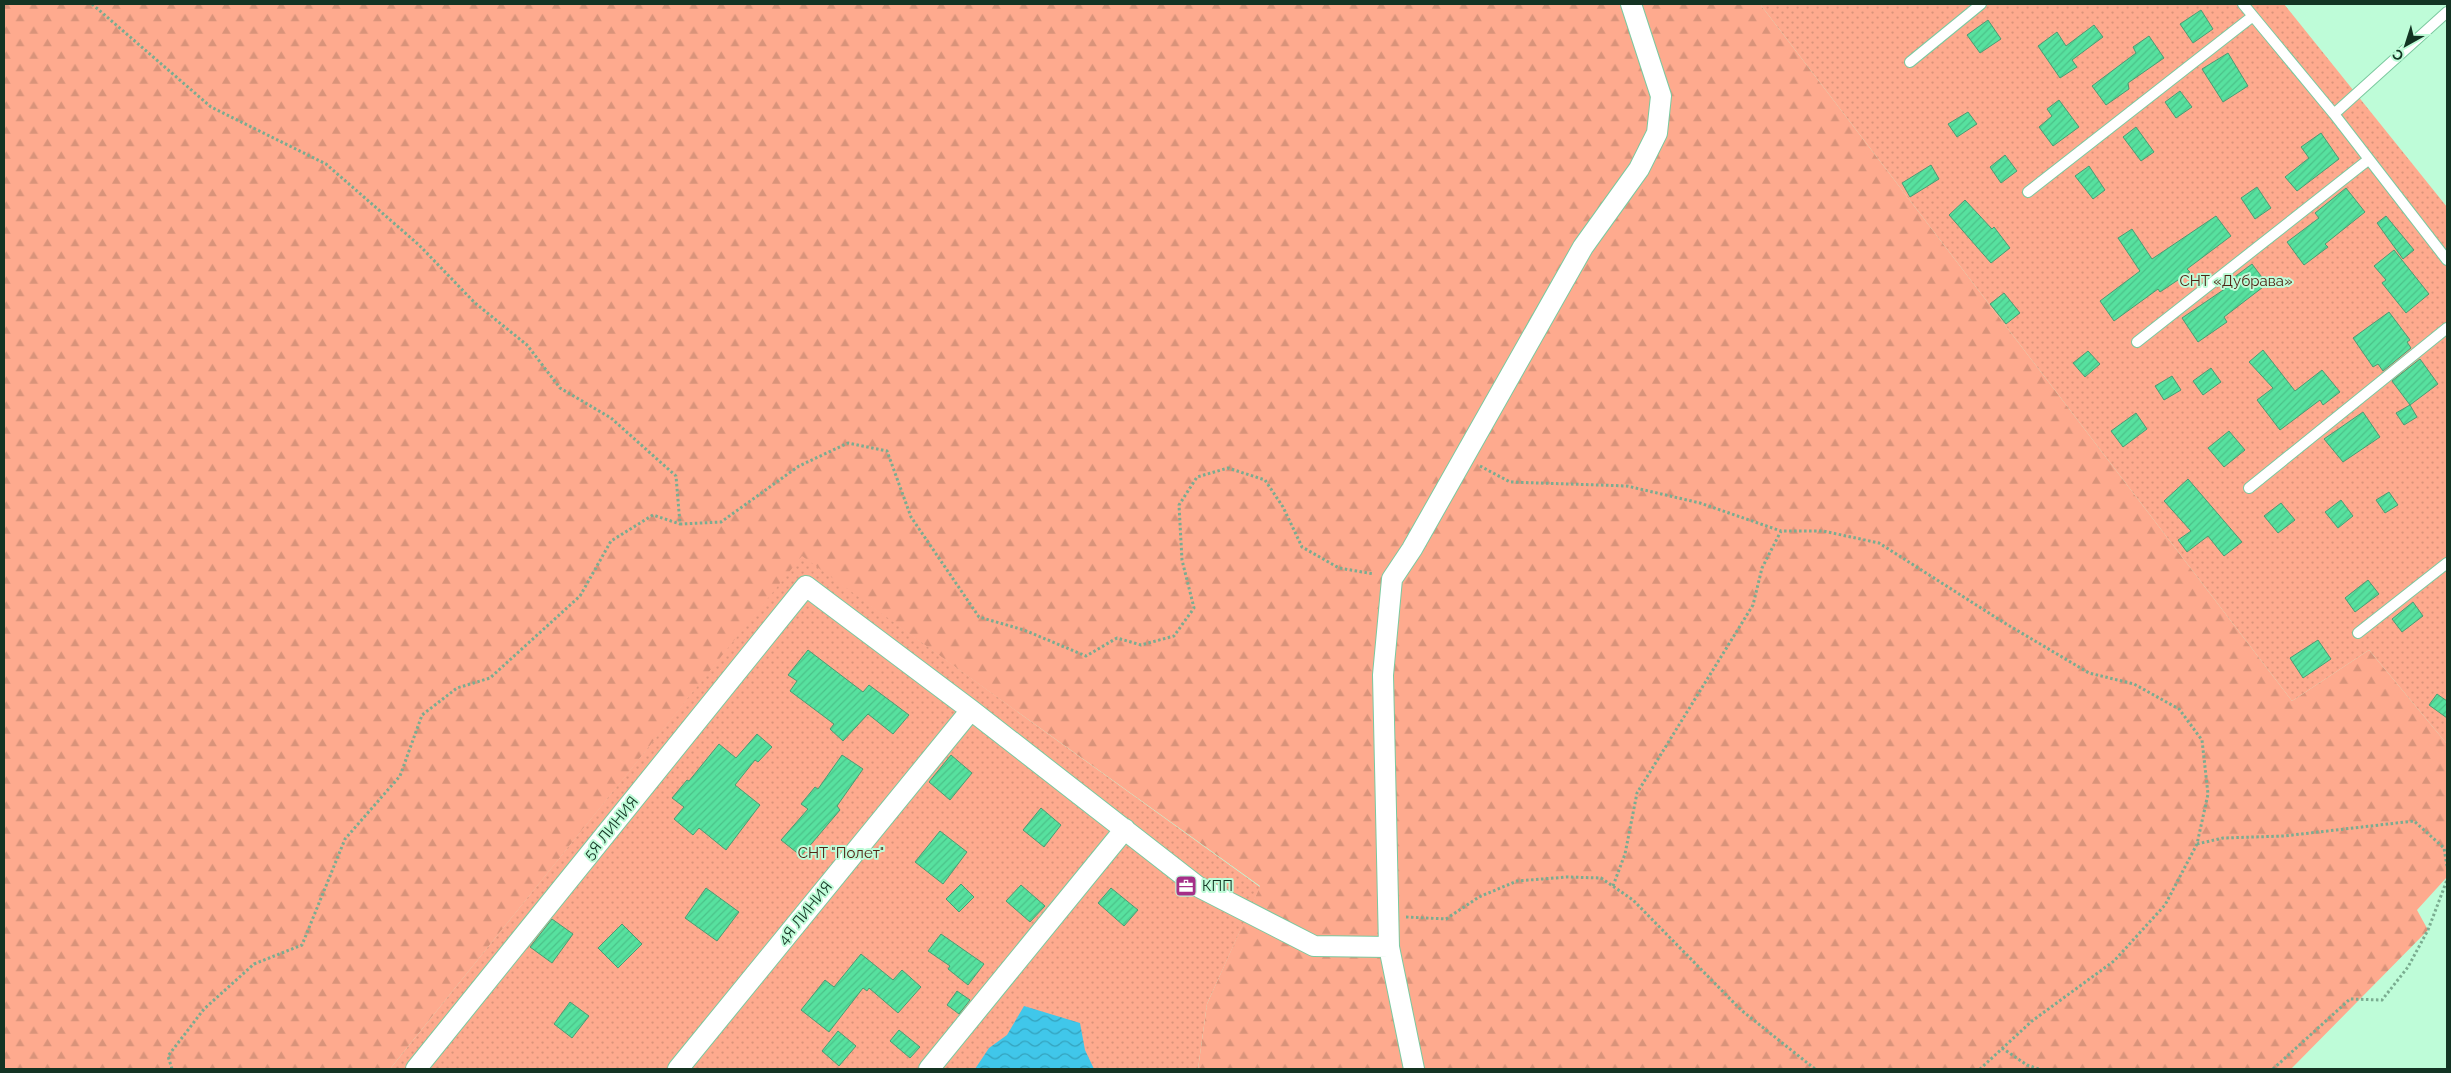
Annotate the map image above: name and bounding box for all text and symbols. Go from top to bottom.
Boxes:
north arrow [2381,20,2431,70]
text: С [2389,46,2407,64]
park label: СНТ «Дубрава» [2179,272,2293,290]
street label: 5Я ЛИНИЯ [580,793,642,863]
park label: СНТ "Полет" [798,844,884,862]
office icon: КПП [1174,874,1198,898]
place label: КПП [1202,877,1233,895]
street label: 4Я ЛИНИЯ [774,878,836,948]

